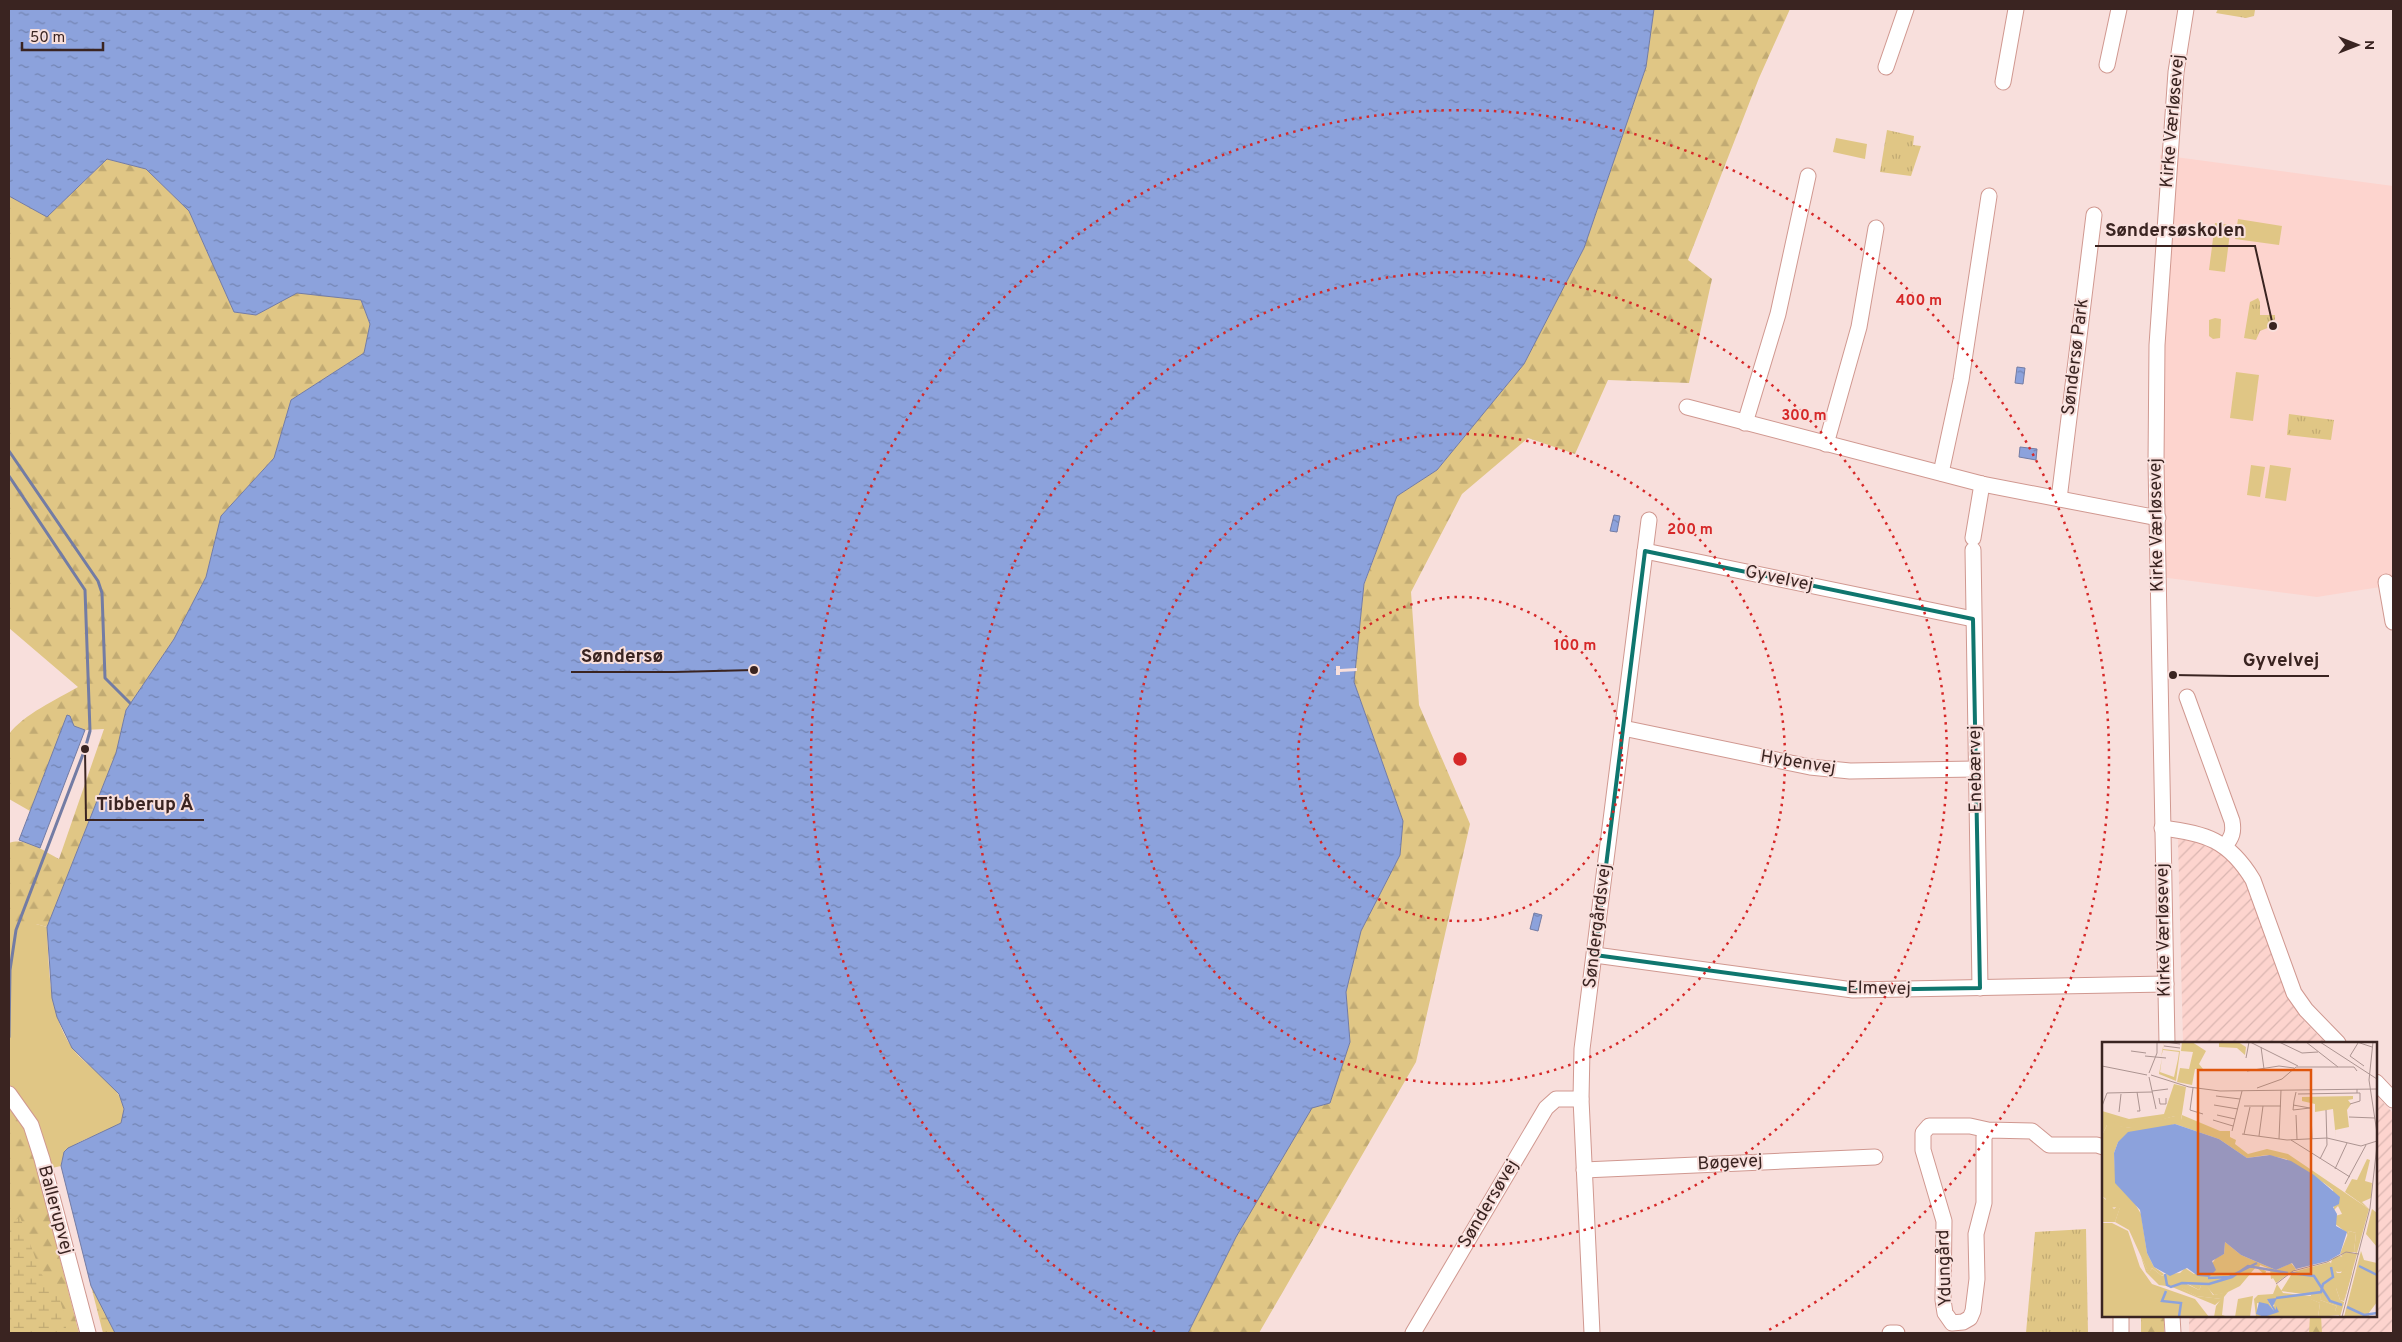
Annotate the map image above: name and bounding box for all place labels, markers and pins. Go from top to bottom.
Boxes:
callout: Søndersøskolen [2095,212,2255,246]
callout: Søndersø [571,638,674,672]
callout: Gyvelvej [2232,642,2329,676]
centre of rings [1451,750,1469,768]
callout: Tibberup Å [86,786,204,820]

